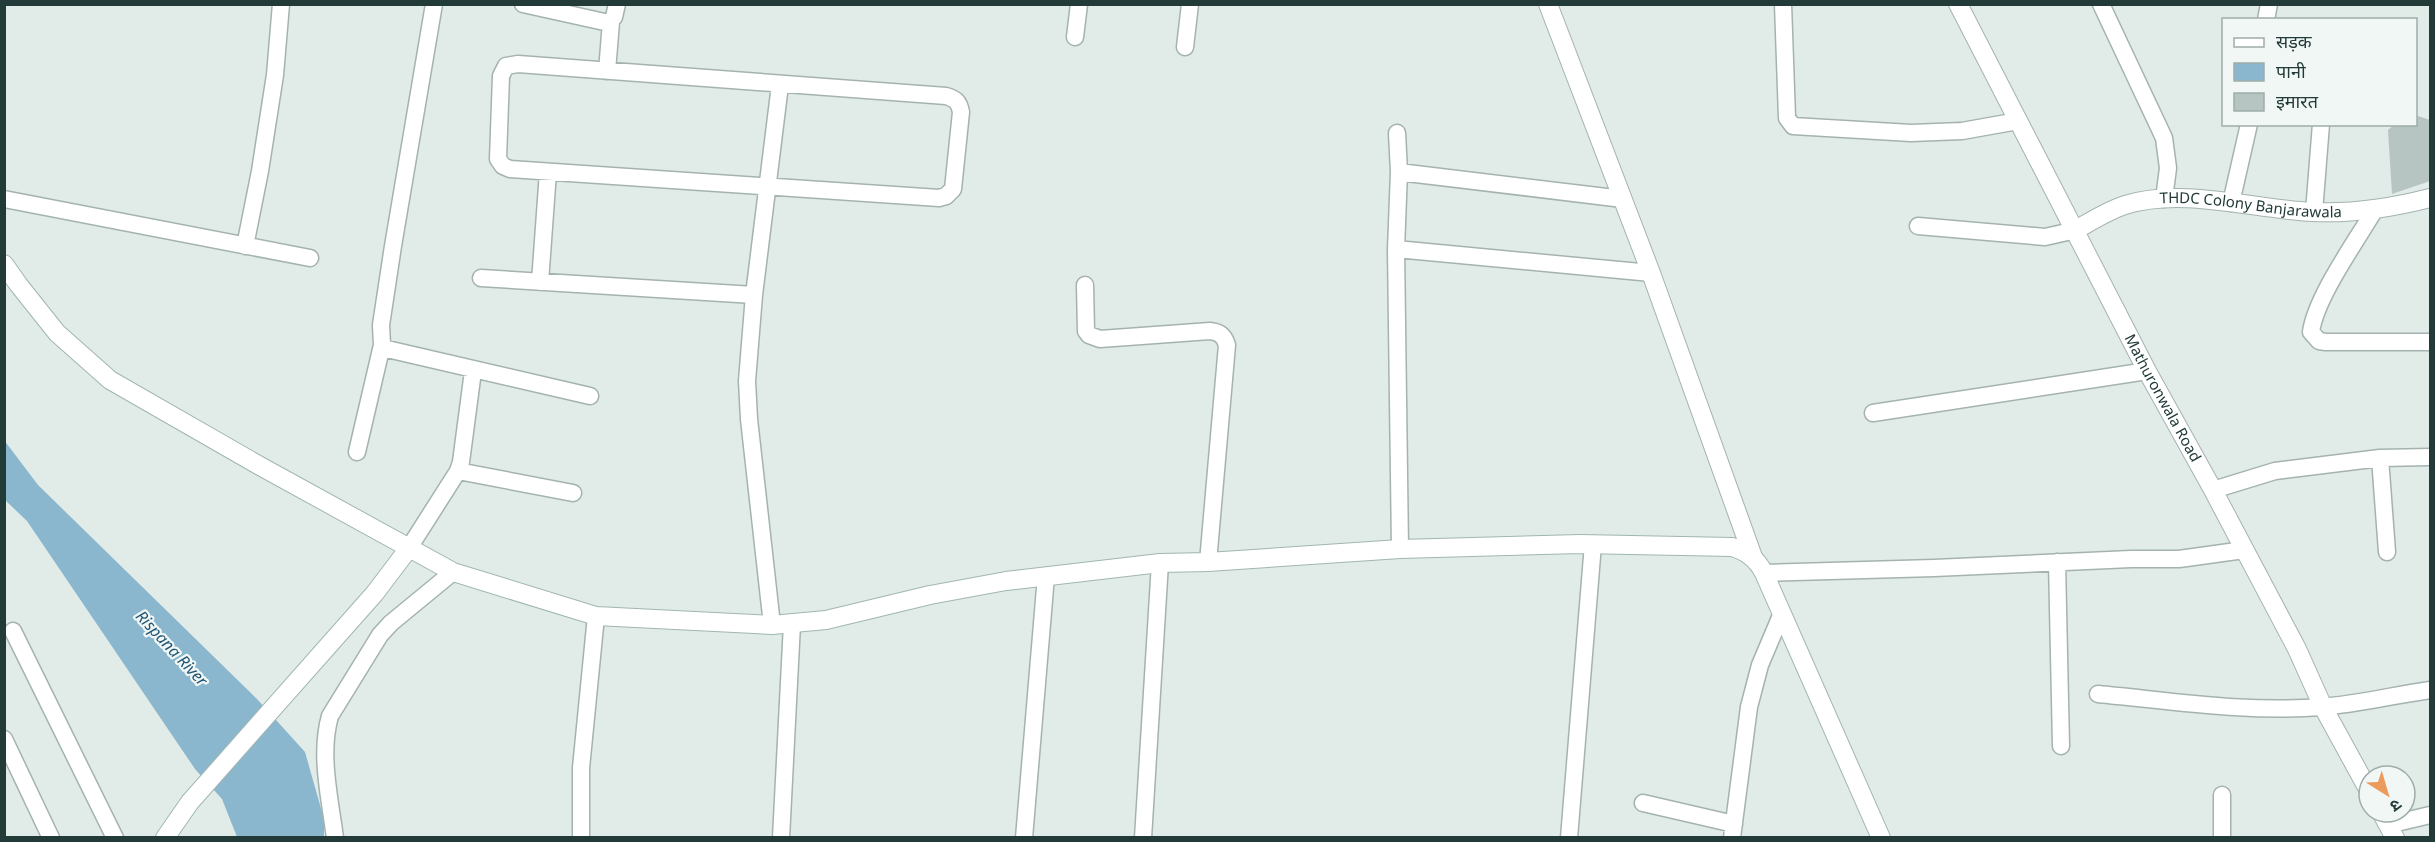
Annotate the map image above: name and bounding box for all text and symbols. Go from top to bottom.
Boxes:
legend [2222,18,2417,126]
text: सड़क [2276,29,2313,53]
text: पानी [2276,59,2306,83]
text: इमारत [2276,89,2319,113]
street label: THDC Colony Banjarawala [2159,187,2342,221]
street label: Mathuronwala Road [2121,330,2206,465]
water label: Rispana River [131,605,213,691]
north arrow [2357,764,2417,824]
text: उ [2385,794,2406,818]

